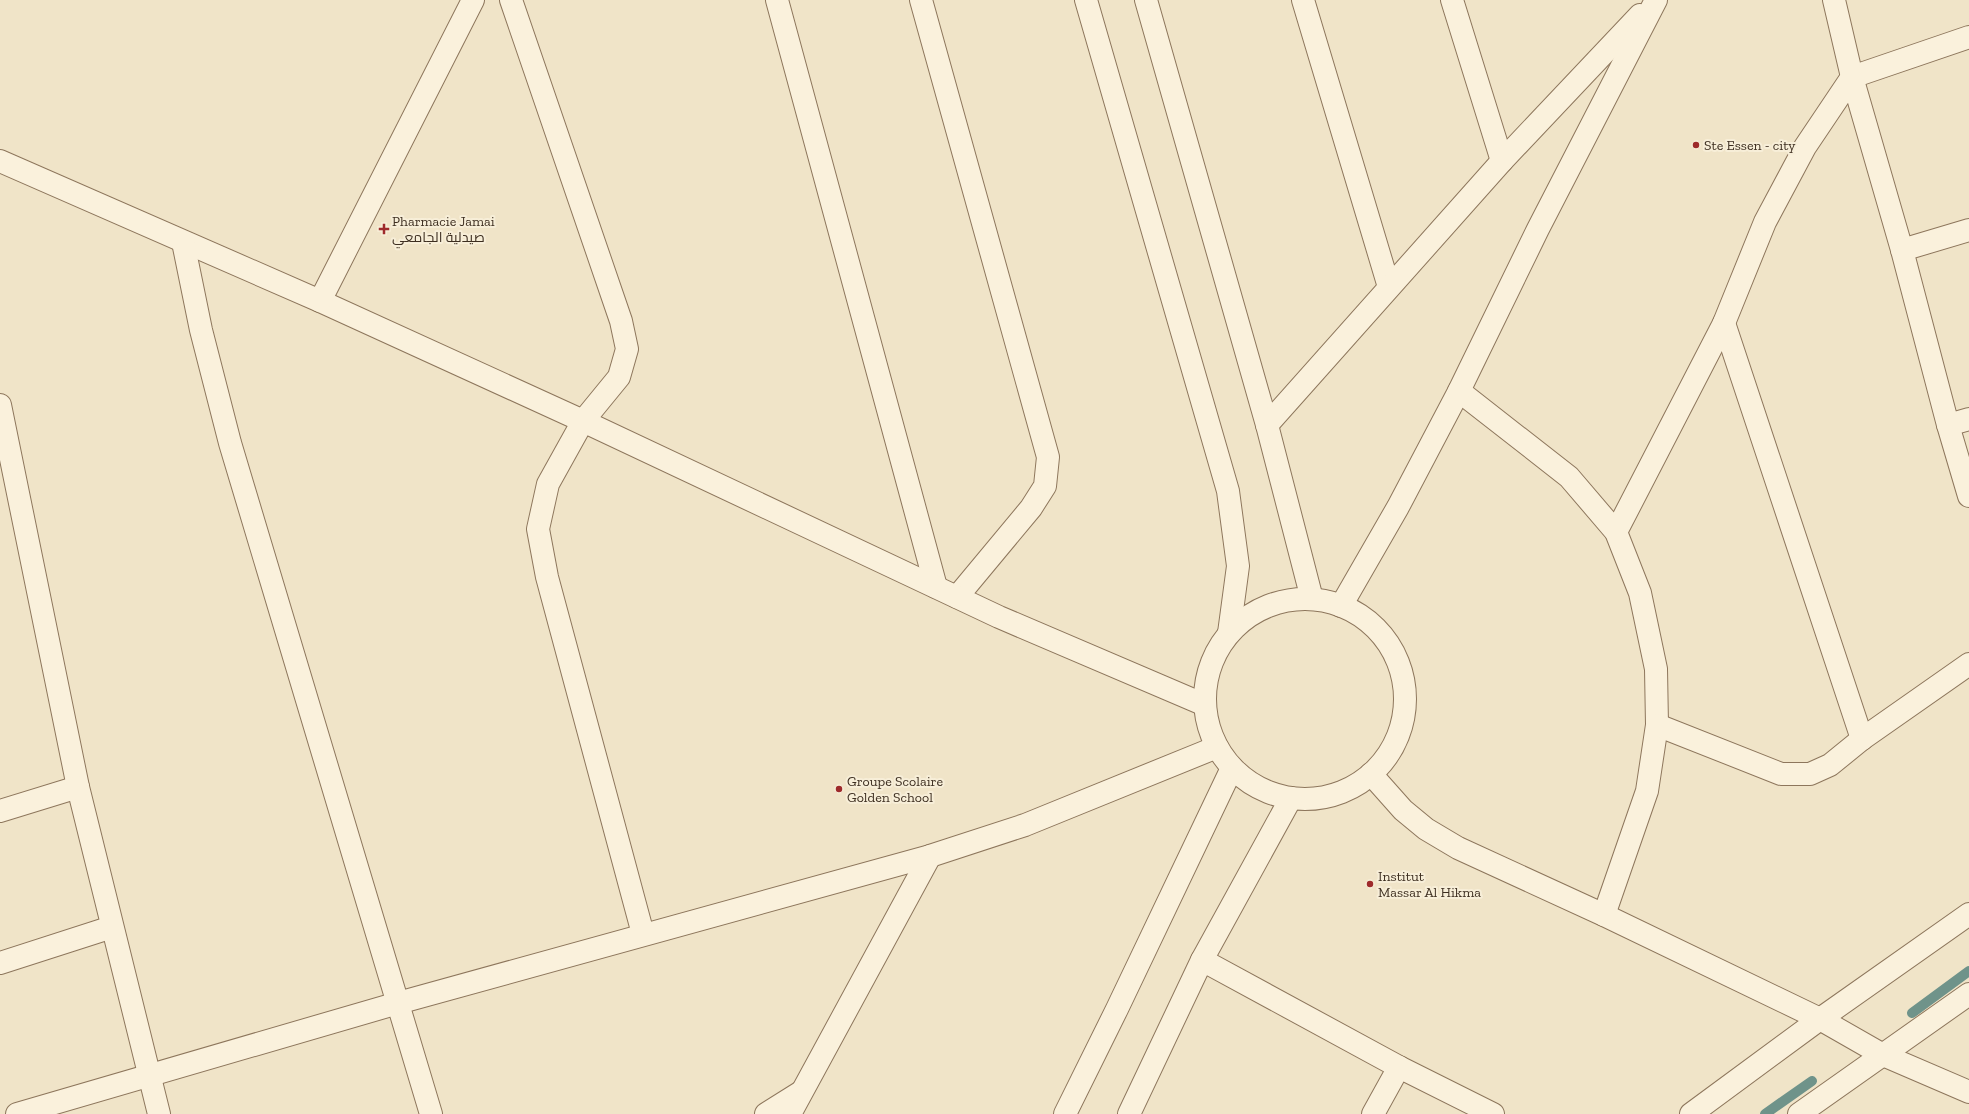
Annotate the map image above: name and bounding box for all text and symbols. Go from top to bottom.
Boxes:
place label: Ste Essen - city [1704,137,1796,154]
marker: Ste Essen - city [1691,140,1701,150]
place label: Pharmacie Jamai صيدلية الجامعي [392,213,495,249]
marker: Pharmacie Jamai صيدلية الجامعي [379,224,389,234]
place label: Groupe Scolaire Golden School [847,773,943,806]
marker: Groupe Scolaire Golden School [834,784,844,794]
place label: Institut Massar Al Hikma [1378,868,1481,901]
marker: Institut Massar Al Hikma [1365,879,1375,889]

